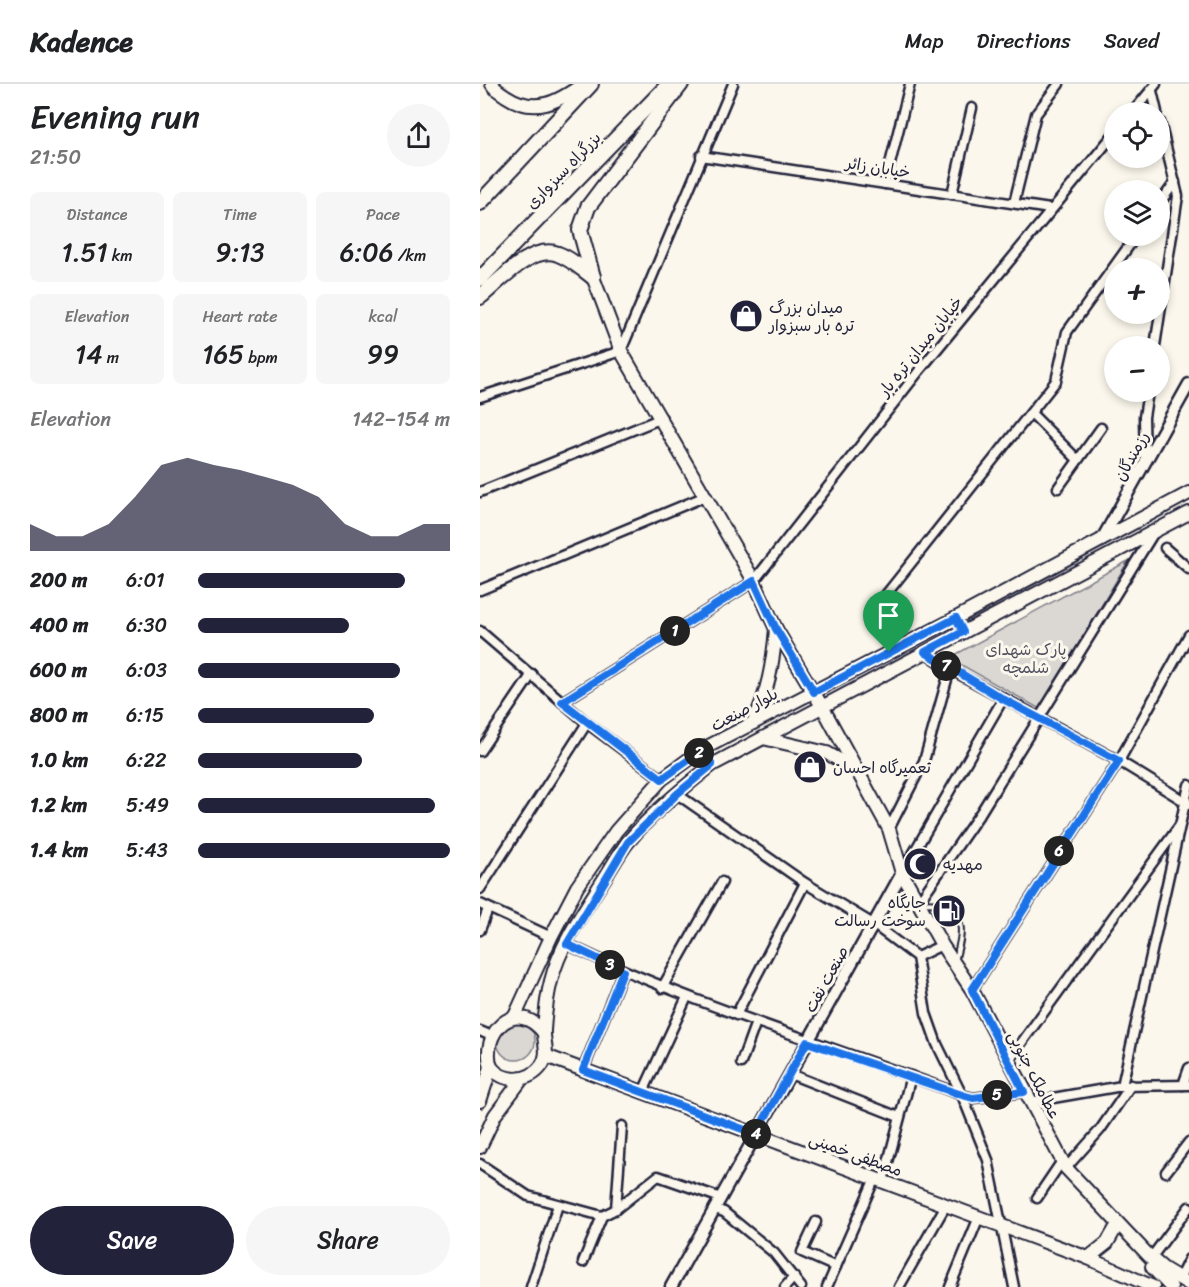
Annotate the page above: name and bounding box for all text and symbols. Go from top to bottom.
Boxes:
text: Kadence [30,17,133,66]
text: Map [905,22,943,60]
text: Directions [976,22,1071,60]
text: Saved [1104,22,1159,60]
text: Evening run [30,88,200,146]
map controls [1104,102,1170,402]
button: locate [1104,102,1170,168]
button: share [387,104,450,167]
street label: بزرگراه سبزواری [518,124,608,216]
text: 21:50 [30,140,81,175]
street label: خیابان زائر [842,148,912,187]
button: layers [1104,180,1170,246]
text: Distance [67,200,127,229]
text: Time [223,200,257,229]
text: Pace [366,200,400,229]
text: 1.51 [62,229,108,275]
text: 9:13 [215,229,265,275]
text: 6:06 [340,229,393,275]
text: km [108,241,133,270]
text: /km [393,241,426,270]
button: + [1104,258,1170,324]
street label: خیابان میدان تره بار [869,289,970,405]
place label: میدان بزرگ تره بار سبزوار [767,293,855,340]
shop icon: میدان بزرگ تره بار سبزوار [728,298,764,334]
text: Elevation [65,302,129,331]
text: Heart rate [202,302,278,331]
text: kcal [368,302,398,331]
text: 14 [75,331,102,377]
text: 165 [202,331,244,377]
text: 99 [367,331,399,377]
button: − [1104,336,1170,402]
text: m [102,343,119,372]
text: bpm [244,343,278,372]
text: Elevation [30,402,111,437]
text: 142–154 m [352,402,450,437]
street label: رزمندگان [1106,426,1157,487]
text: 200 m [30,563,87,598]
text: 6:01 [126,563,165,598]
pin [863,590,914,652]
icon: arrive [872,599,905,632]
text: 400 m [30,608,88,643]
text: 6:30 [126,608,167,643]
pin: 1 [660,616,690,646]
text: 1 [672,616,678,645]
park label: پارک شهدای شلمچه [986,635,1067,682]
pin: 7 [931,651,961,681]
text: 7 [941,651,951,680]
text: 600 m [30,653,87,688]
text: 6:03 [126,653,167,688]
street label: بلوار صنعت [705,679,783,739]
text: 800 m [30,698,88,733]
text: 6:15 [126,698,164,733]
pin: 2 [684,738,714,768]
text: 2 [694,738,704,767]
text: 1.0 km [30,743,88,778]
text: 6:22 [126,743,166,778]
shop icon: تعمیرگاه احسان [792,749,828,785]
place label: تعمیرگاه احسان [833,753,931,782]
text: 1.2 km [30,788,87,823]
text: 5:49 [126,788,169,823]
text: 1.4 km [30,833,88,868]
text: 5:43 [126,833,168,868]
pin: 6 [1044,836,1074,866]
text: 6 [1054,836,1064,865]
mosque icon: مهدیه [902,846,938,882]
place label: مهدیه [943,850,983,879]
place label: جایگاه سوخت رسالت [834,888,926,935]
fuel station icon: جایگاه سوخت رسالت [931,893,967,929]
street label: صنعت نفت [796,940,857,1018]
pin: 3 [595,950,625,980]
text: 3 [606,950,614,979]
street label: عطاملک جنوبی [1000,1026,1069,1125]
pin: 5 [982,1080,1012,1110]
text: 5 [992,1080,1002,1109]
pin: 4 [741,1119,771,1149]
text: 4 [751,1119,761,1148]
street label: مصطفی خمینی [805,1124,907,1185]
button: Save [30,1206,234,1275]
button: Share [246,1206,450,1275]

